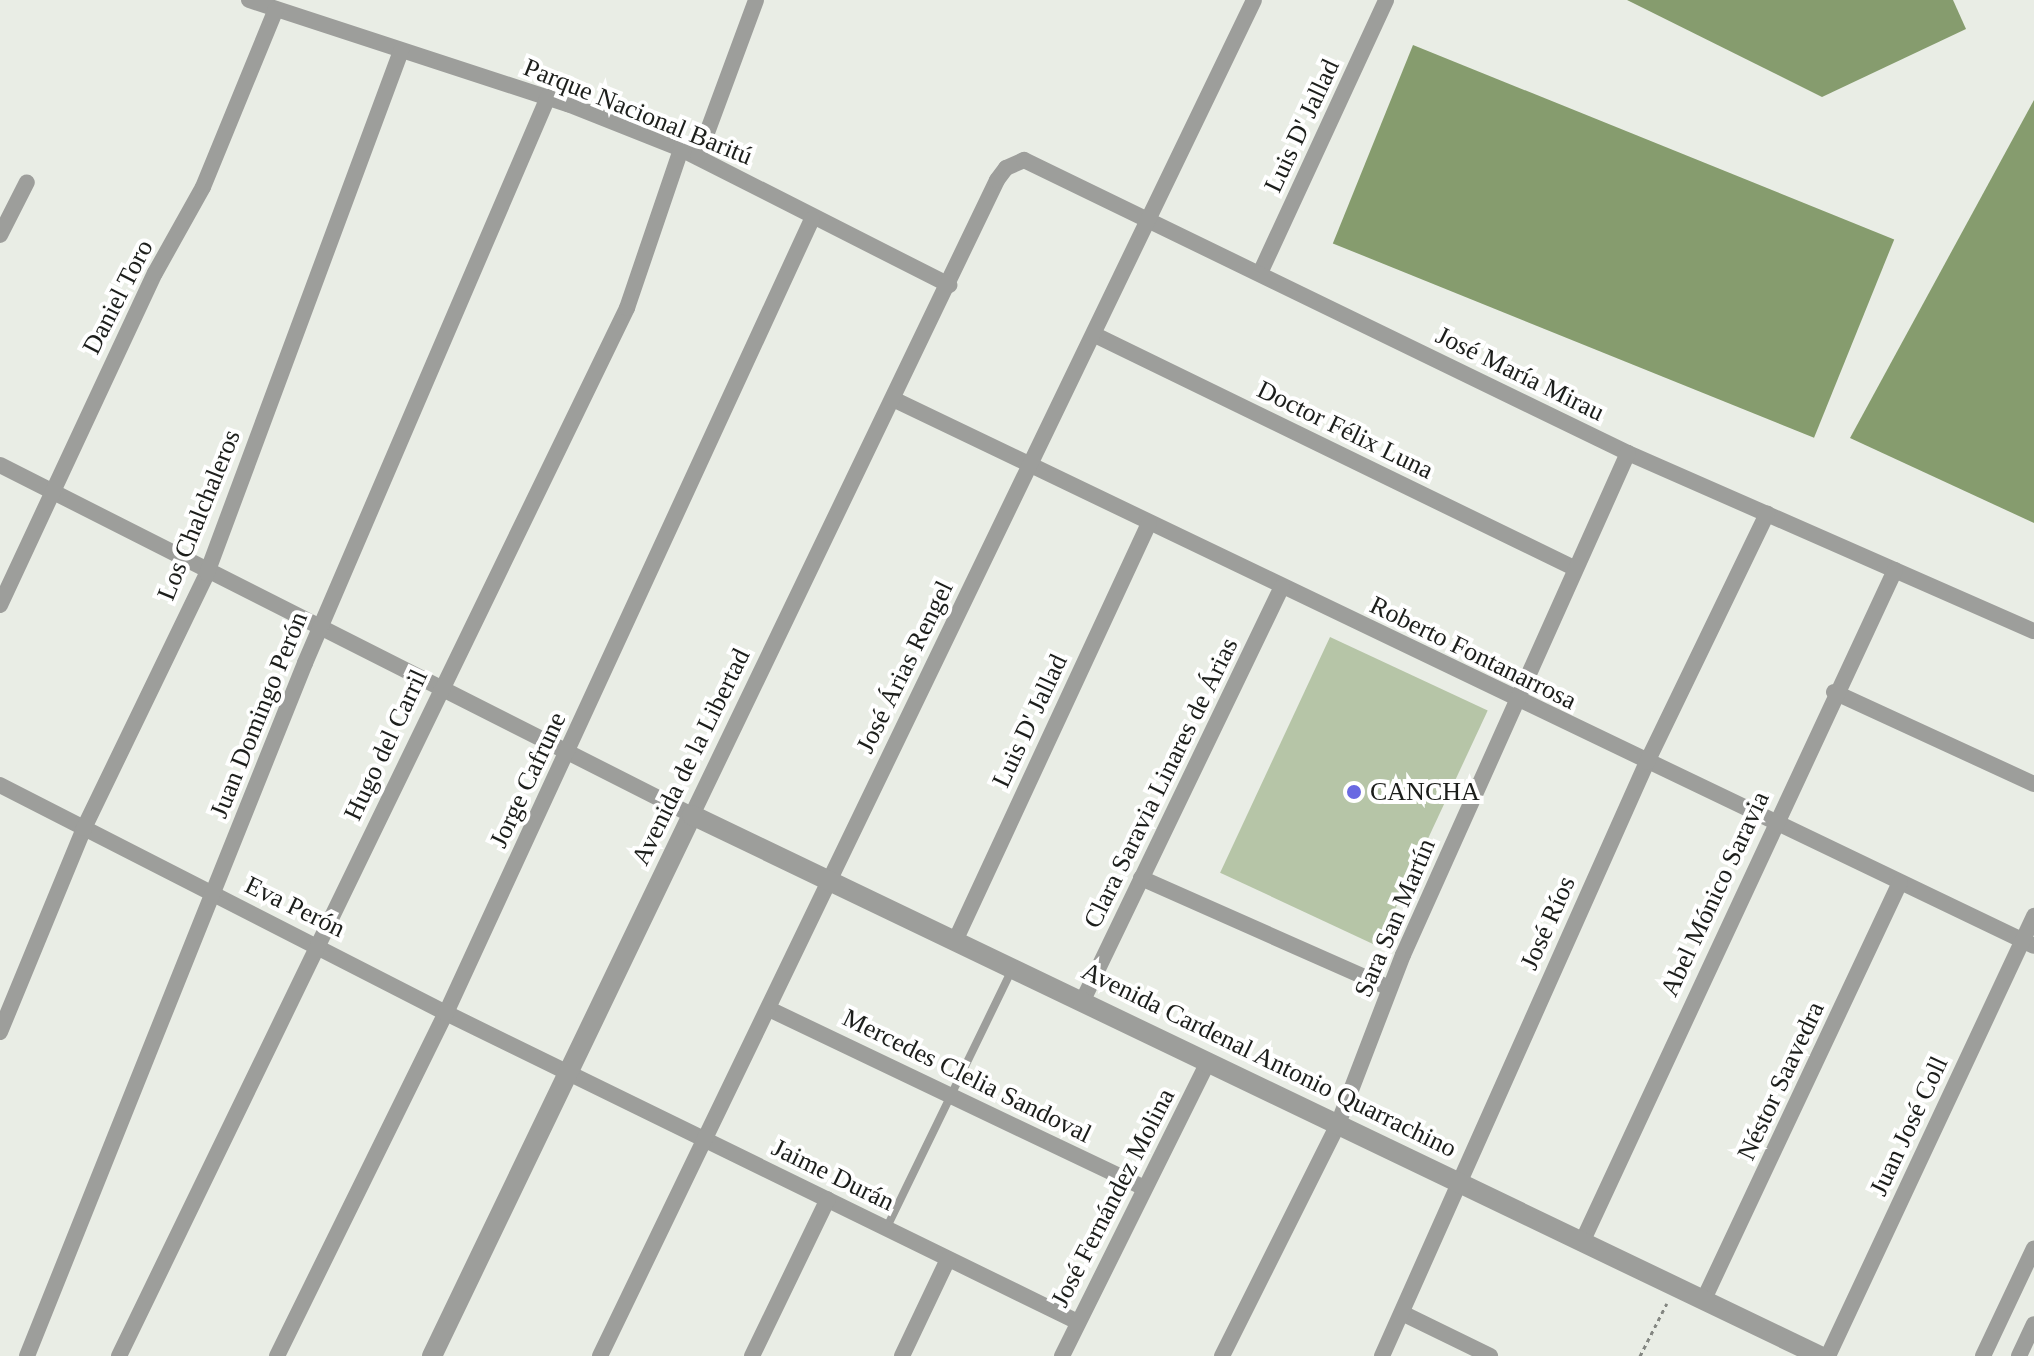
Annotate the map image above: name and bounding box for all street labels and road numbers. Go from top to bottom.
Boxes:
street label: Parque Nacional Baritú [519,52,757,172]
street label: Luis D' Jallad [1258,54,1346,198]
street label: Daniel Toro [76,234,160,360]
street label: José María Mirau [1431,320,1609,428]
street label: Doctor Félix Luna [1252,374,1438,486]
street label: Los Chalchaleros [151,425,247,605]
street label: José Árias Rengel [850,576,960,758]
street label: Roberto Fontanarrosa [1365,589,1581,717]
street label: Juan Domingo Perón [203,607,315,823]
street label: Clara Saravia Linares de Árias [1077,633,1245,933]
street label: Avenida de la Libertad [625,644,757,870]
street label: Luis D' Jallad [986,649,1074,793]
street label: Hugo del Carril [337,664,435,826]
street label: Jorge Cafrune [483,707,573,853]
street label: Abel Mónico Saravia [1654,787,1776,1001]
street label: Sara San Martín [1348,834,1442,1002]
street label: Eva Perón [240,869,350,945]
street label: José Ríos [1514,871,1582,975]
street label: Avenida Cardenal Antonio Quarrachino [1076,955,1462,1165]
street label: Néstor Saavedra [1731,997,1831,1165]
street label: Mercedes Clelia Sandoval [838,1002,1096,1150]
street label: Juan José Coll [1863,1051,1955,1201]
street label: José Fernández Molina [1044,1083,1182,1313]
street label: Jaime Durán [767,1132,899,1218]

